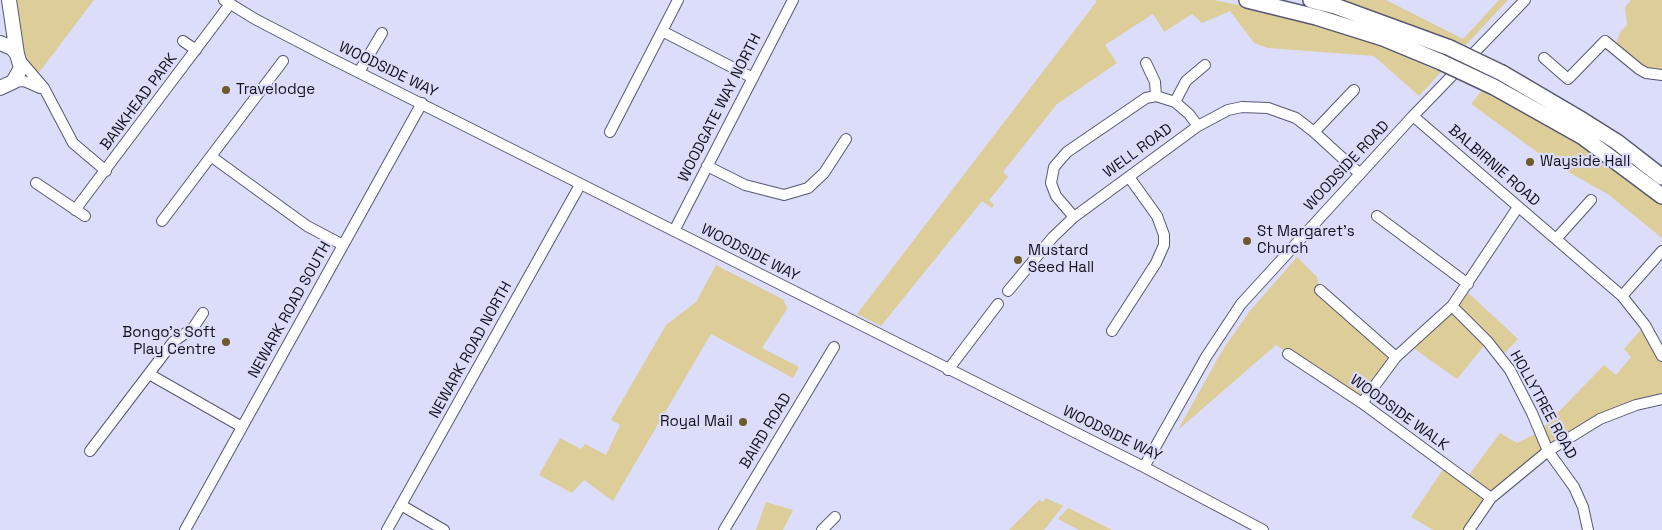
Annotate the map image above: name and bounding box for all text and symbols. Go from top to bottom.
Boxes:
street label: WOODGATE WAY NORTH [675,31,765,185]
street label: WOODSIDE WAY [336,38,440,102]
street label: BANKHEAD PARK [97,50,181,154]
place label: Travelodge [236,81,315,99]
marker: Travelodge [220,84,232,96]
street label: WOODSIDE ROAD [1301,117,1393,215]
street label: WELL ROAD [1100,120,1176,182]
street label: BALBIRNIE ROAD [1445,121,1543,211]
place label: Wayside Hall [1540,153,1630,171]
marker: Wayside Hall [1524,156,1536,168]
street label: WOODSIDE WAY [698,220,802,286]
place label: St Margaret's Church [1257,223,1355,258]
marker: St Margaret's Church [1241,235,1253,247]
street label: NEWARK ROAD SOUTH [245,238,335,382]
place label: Mustard Seed Hall [1028,242,1094,277]
marker: Mustard Seed Hall [1012,254,1024,266]
street label: NEWARK ROAD NORTH [426,278,516,422]
place label: Bongo's Soft Play Centre [122,324,216,359]
marker: Bongo's Soft Play Centre [220,336,232,348]
street label: HOLLYTREE ROAD [1506,348,1580,462]
street label: WOODSIDE WALK [1346,371,1452,455]
street label: BAIRD ROAD [736,390,796,472]
street label: WOODSIDE WAY [1060,402,1164,466]
place label: Royal Mail [660,413,733,431]
marker: Royal Mail [737,416,749,428]

